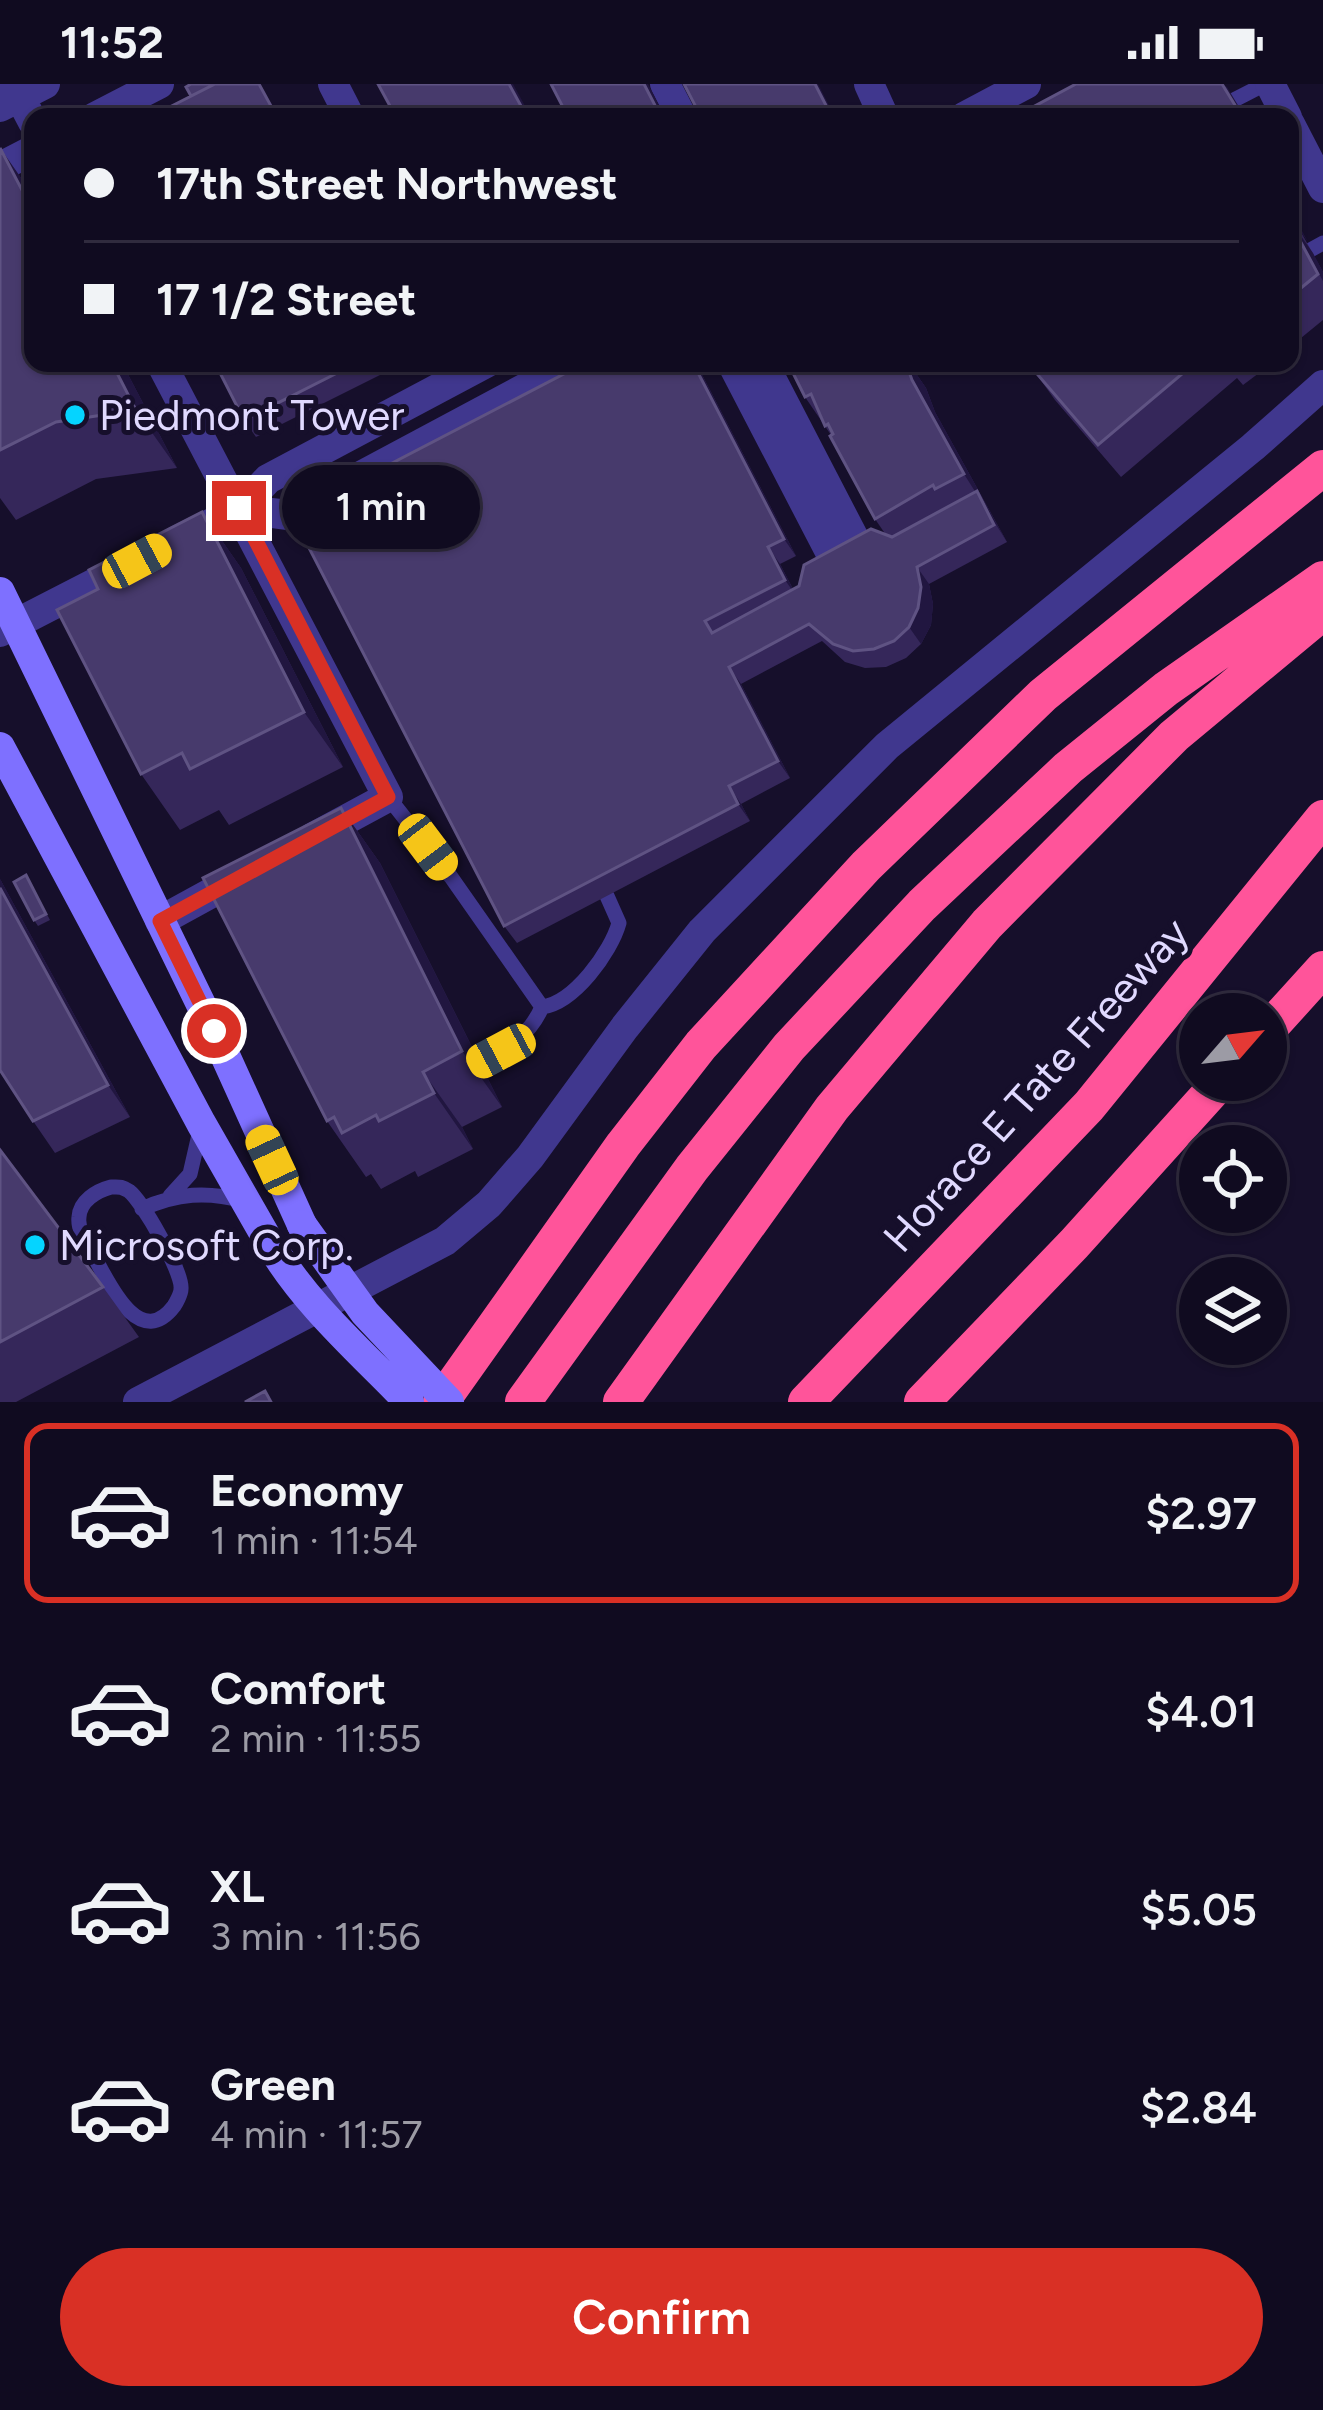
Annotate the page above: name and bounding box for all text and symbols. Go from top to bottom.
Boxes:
text: 11:52 [60,15,164,69]
text: 17th Street Northwest [156,156,618,210]
text: 17 1/2 Street [156,272,416,326]
place label: Piedmont Tower [99,390,404,441]
marker: Piedmont Tower [62,402,88,428]
callout: 1 min [281,466,479,550]
route end [212,481,266,535]
text: 1 min [335,483,427,530]
car [97,528,177,594]
car [392,807,464,887]
street label: Horace E Tate Freeway [873,908,1199,1262]
north arrow [1179,993,1287,1101]
map controls [1179,993,1287,1365]
route start [187,1004,241,1058]
car [461,1018,541,1084]
car [240,1120,304,1200]
button: locate [1179,1125,1287,1233]
place label: Microsoft Corp. [59,1220,354,1271]
marker: Microsoft Corp. [22,1232,48,1258]
button: layers [1179,1257,1287,1365]
icon: car [66,1459,174,1567]
text: Economy [210,1463,403,1517]
text: $2.97 [1145,1486,1257,1540]
text: 1 min · 11:54 [210,1517,418,1564]
icon: car [66,1657,174,1765]
text: Comfort [210,1661,386,1715]
text: $4.01 [1145,1684,1257,1738]
text: 2 min · 11:55 [210,1715,422,1762]
icon: car [66,1855,174,1963]
text: XL [210,1859,265,1913]
text: $5.05 [1140,1882,1257,1936]
text: 3 min · 11:56 [210,1913,421,1960]
icon: car [66,2053,174,2161]
text: Green [210,2057,336,2111]
text: $2.84 [1140,2080,1257,2134]
text: 4 min · 11:57 [210,2111,422,2158]
button: Confirm [60,2248,1263,2386]

